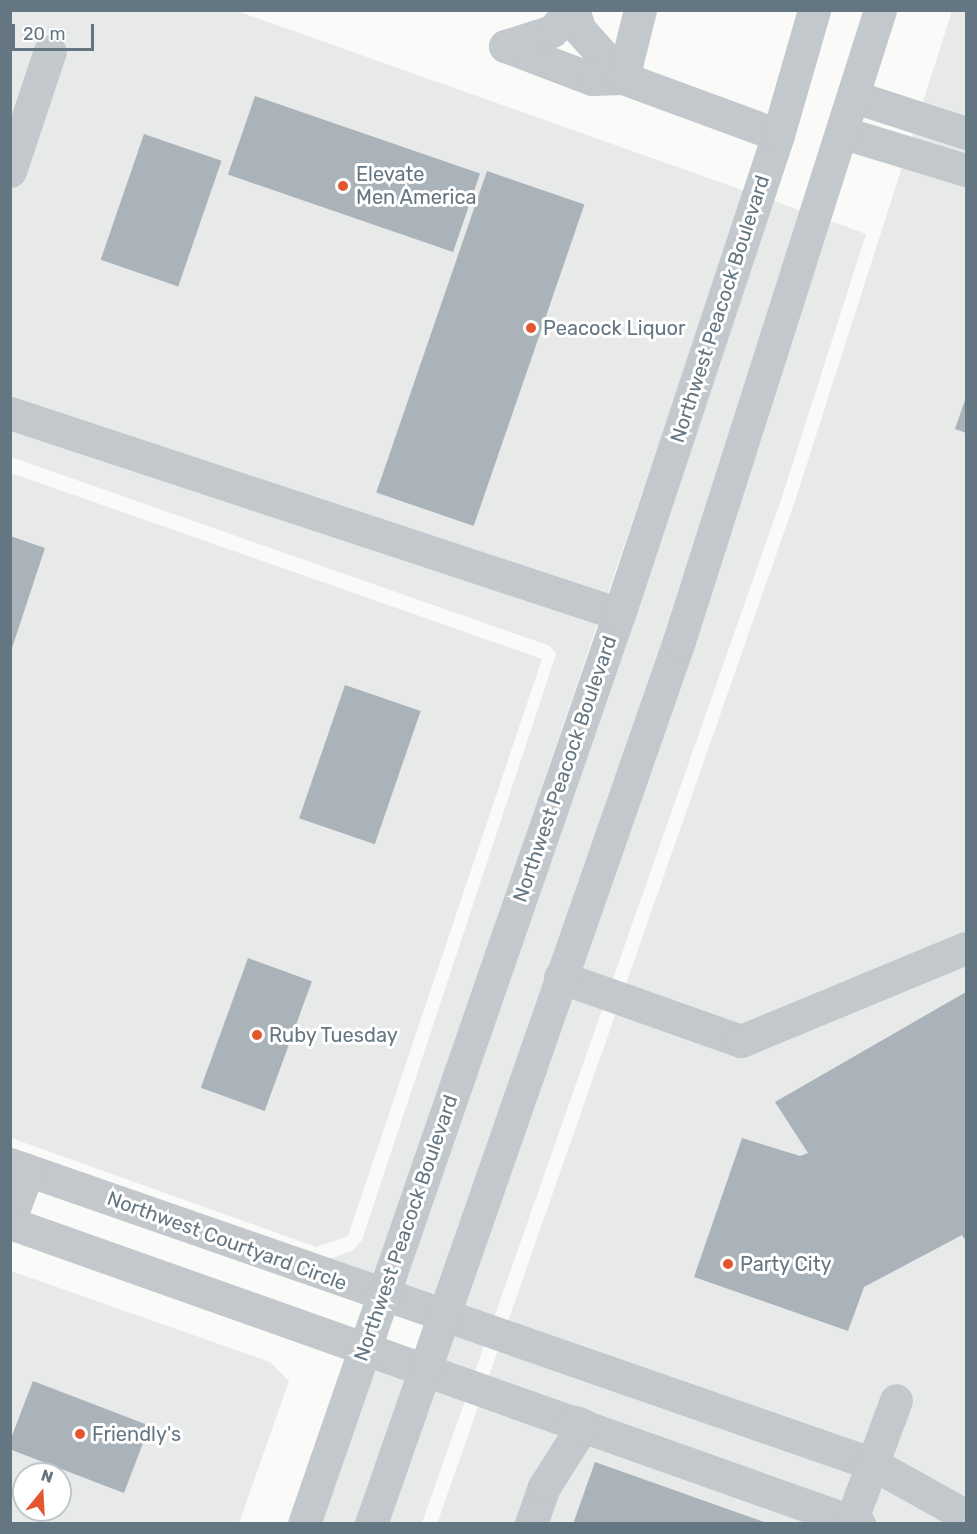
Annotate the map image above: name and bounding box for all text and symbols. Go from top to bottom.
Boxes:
scale bar [15,12,98,50]
text: 20 m [23,23,65,45]
place label: Elevate Men America [356,162,477,209]
street label: Northwest Peacock Boulevard [665,172,775,446]
marker: Elevate Men America [334,177,352,195]
place label: Peacock Liquor [543,316,686,340]
marker: Peacock Liquor [524,321,538,335]
street label: Northwest Peacock Boulevard [508,633,622,905]
place label: Ruby Tuesday [269,1023,399,1047]
marker: Ruby Tuesday [250,1028,264,1042]
street label: Northwest Peacock Boulevard [349,1092,463,1364]
street label: Northwest Courtyard Circle [104,1186,350,1296]
place label: Party City [740,1252,832,1276]
marker: Party City [721,1257,735,1271]
place label: Friendly's [92,1422,181,1446]
marker: Friendly's [73,1427,87,1441]
north arrow [12,1462,72,1522]
text: N [39,1465,56,1487]

